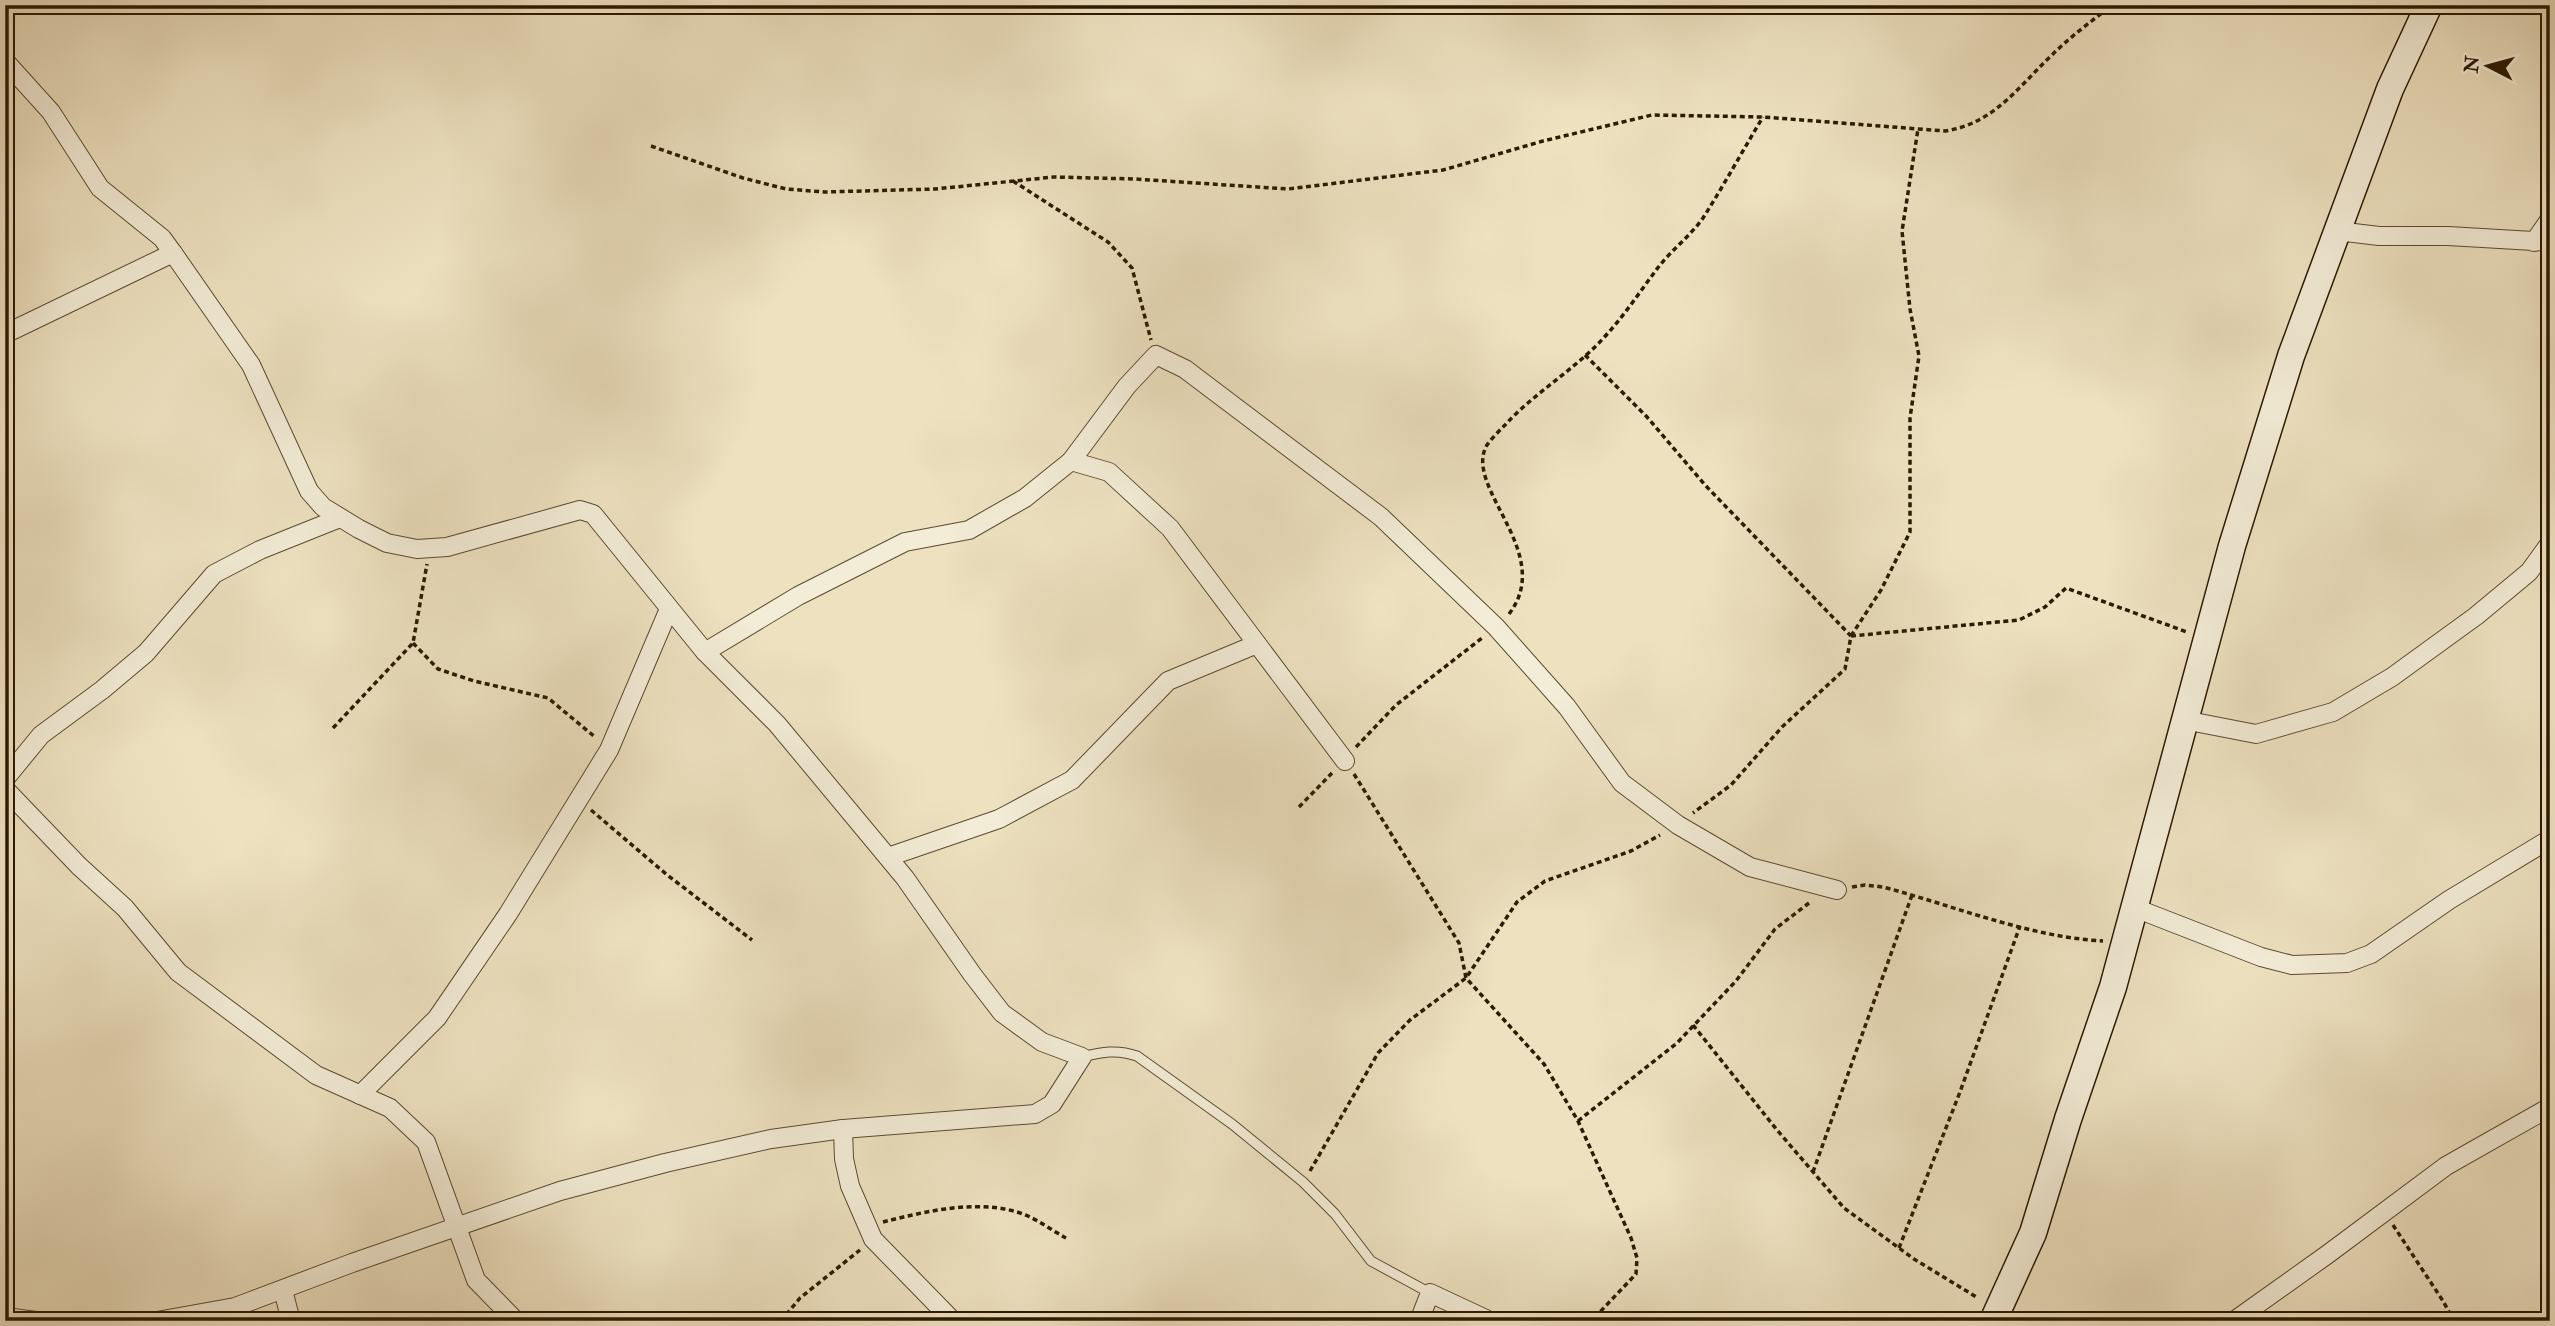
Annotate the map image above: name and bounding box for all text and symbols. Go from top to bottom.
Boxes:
north arrow [2454,32,2524,102]
text: N [2459,54,2485,75]

